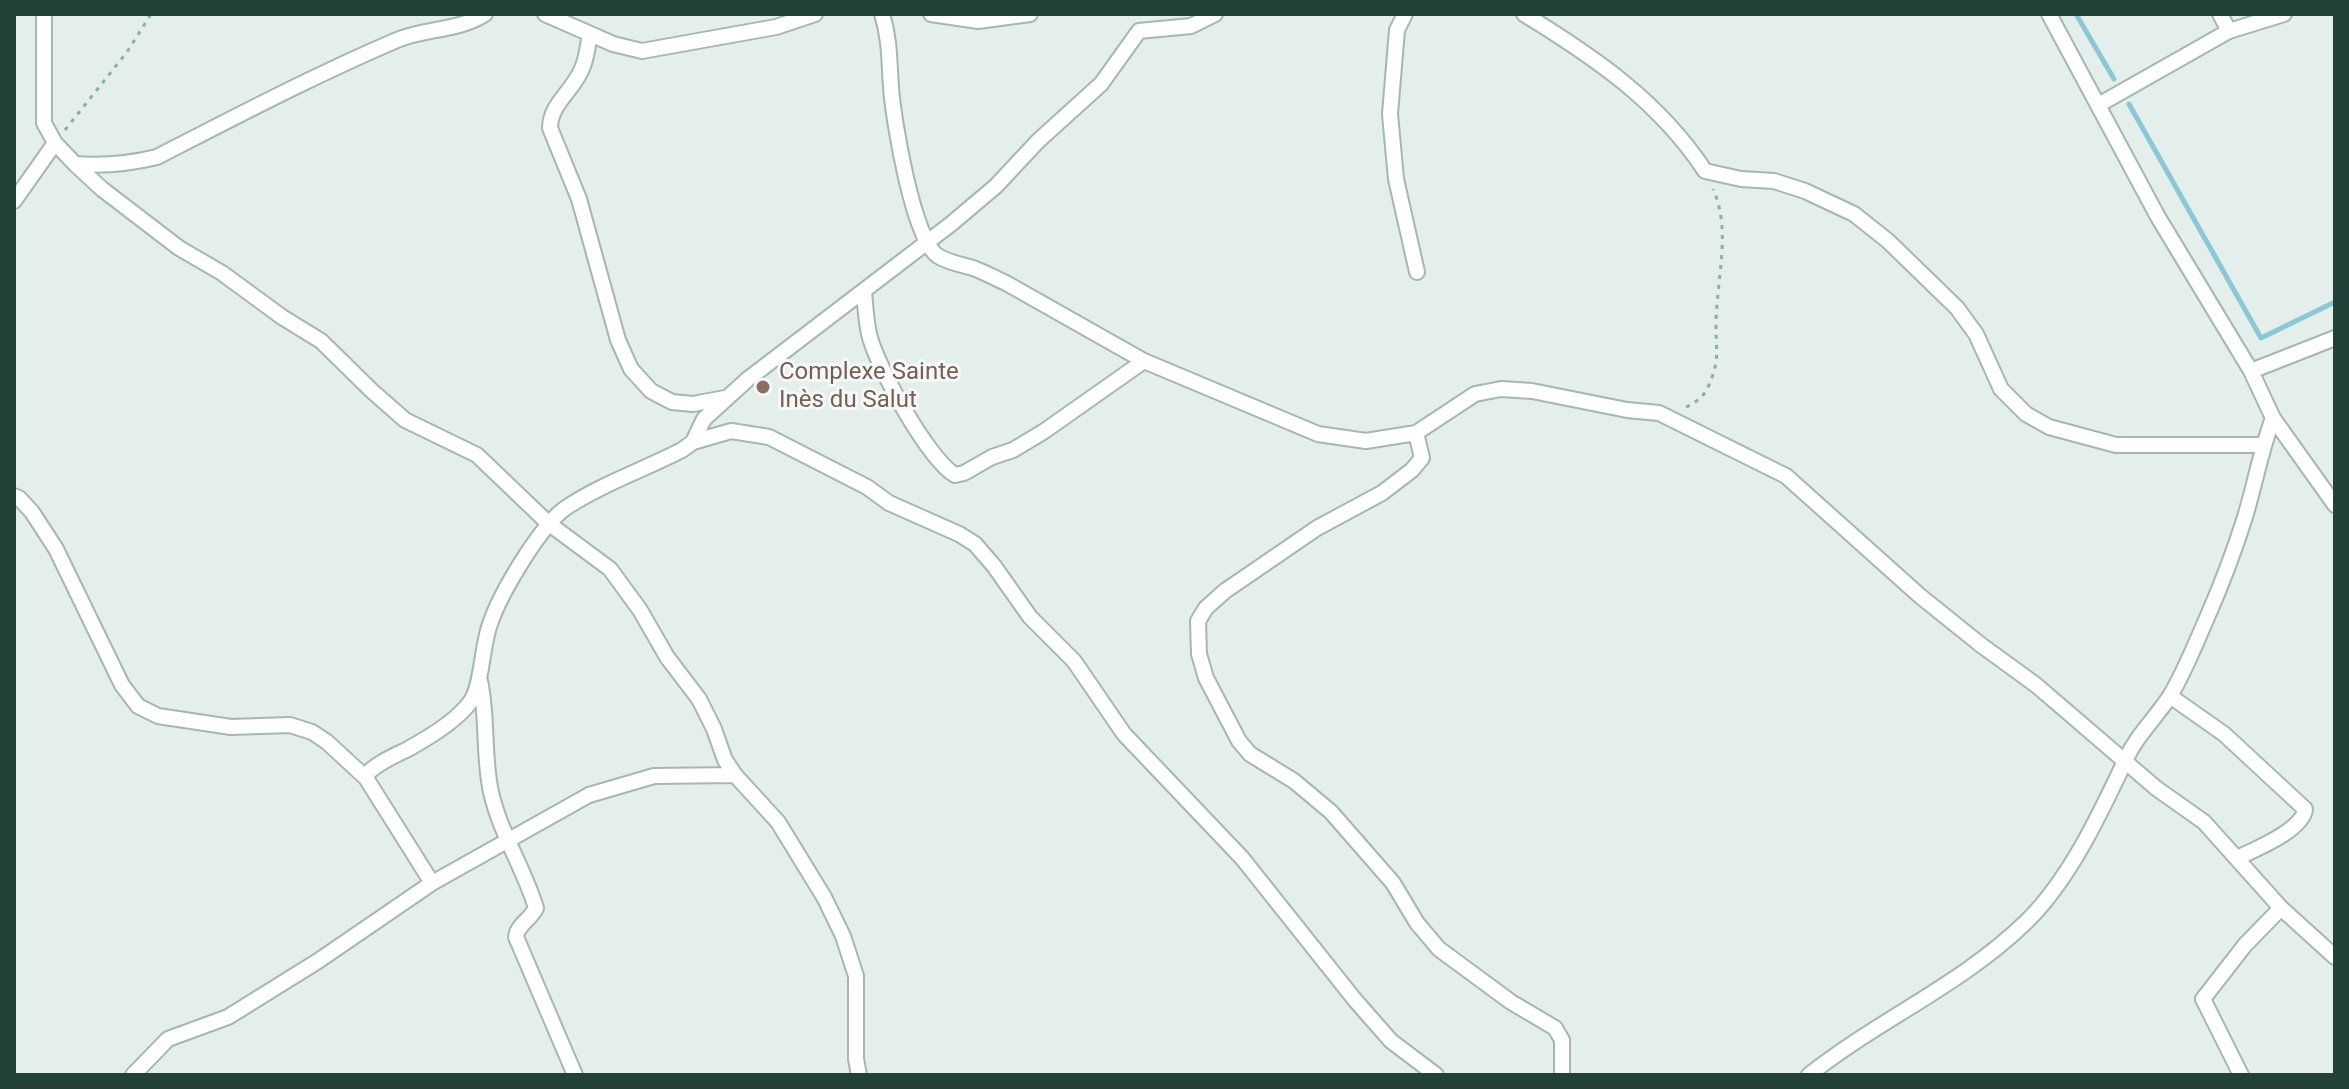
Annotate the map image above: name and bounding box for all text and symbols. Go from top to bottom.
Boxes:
place label: Complexe Sainte Inès du Salut [779,359,959,415]
marker: Complexe Sainte Inès du Salut [754,378,772,396]

